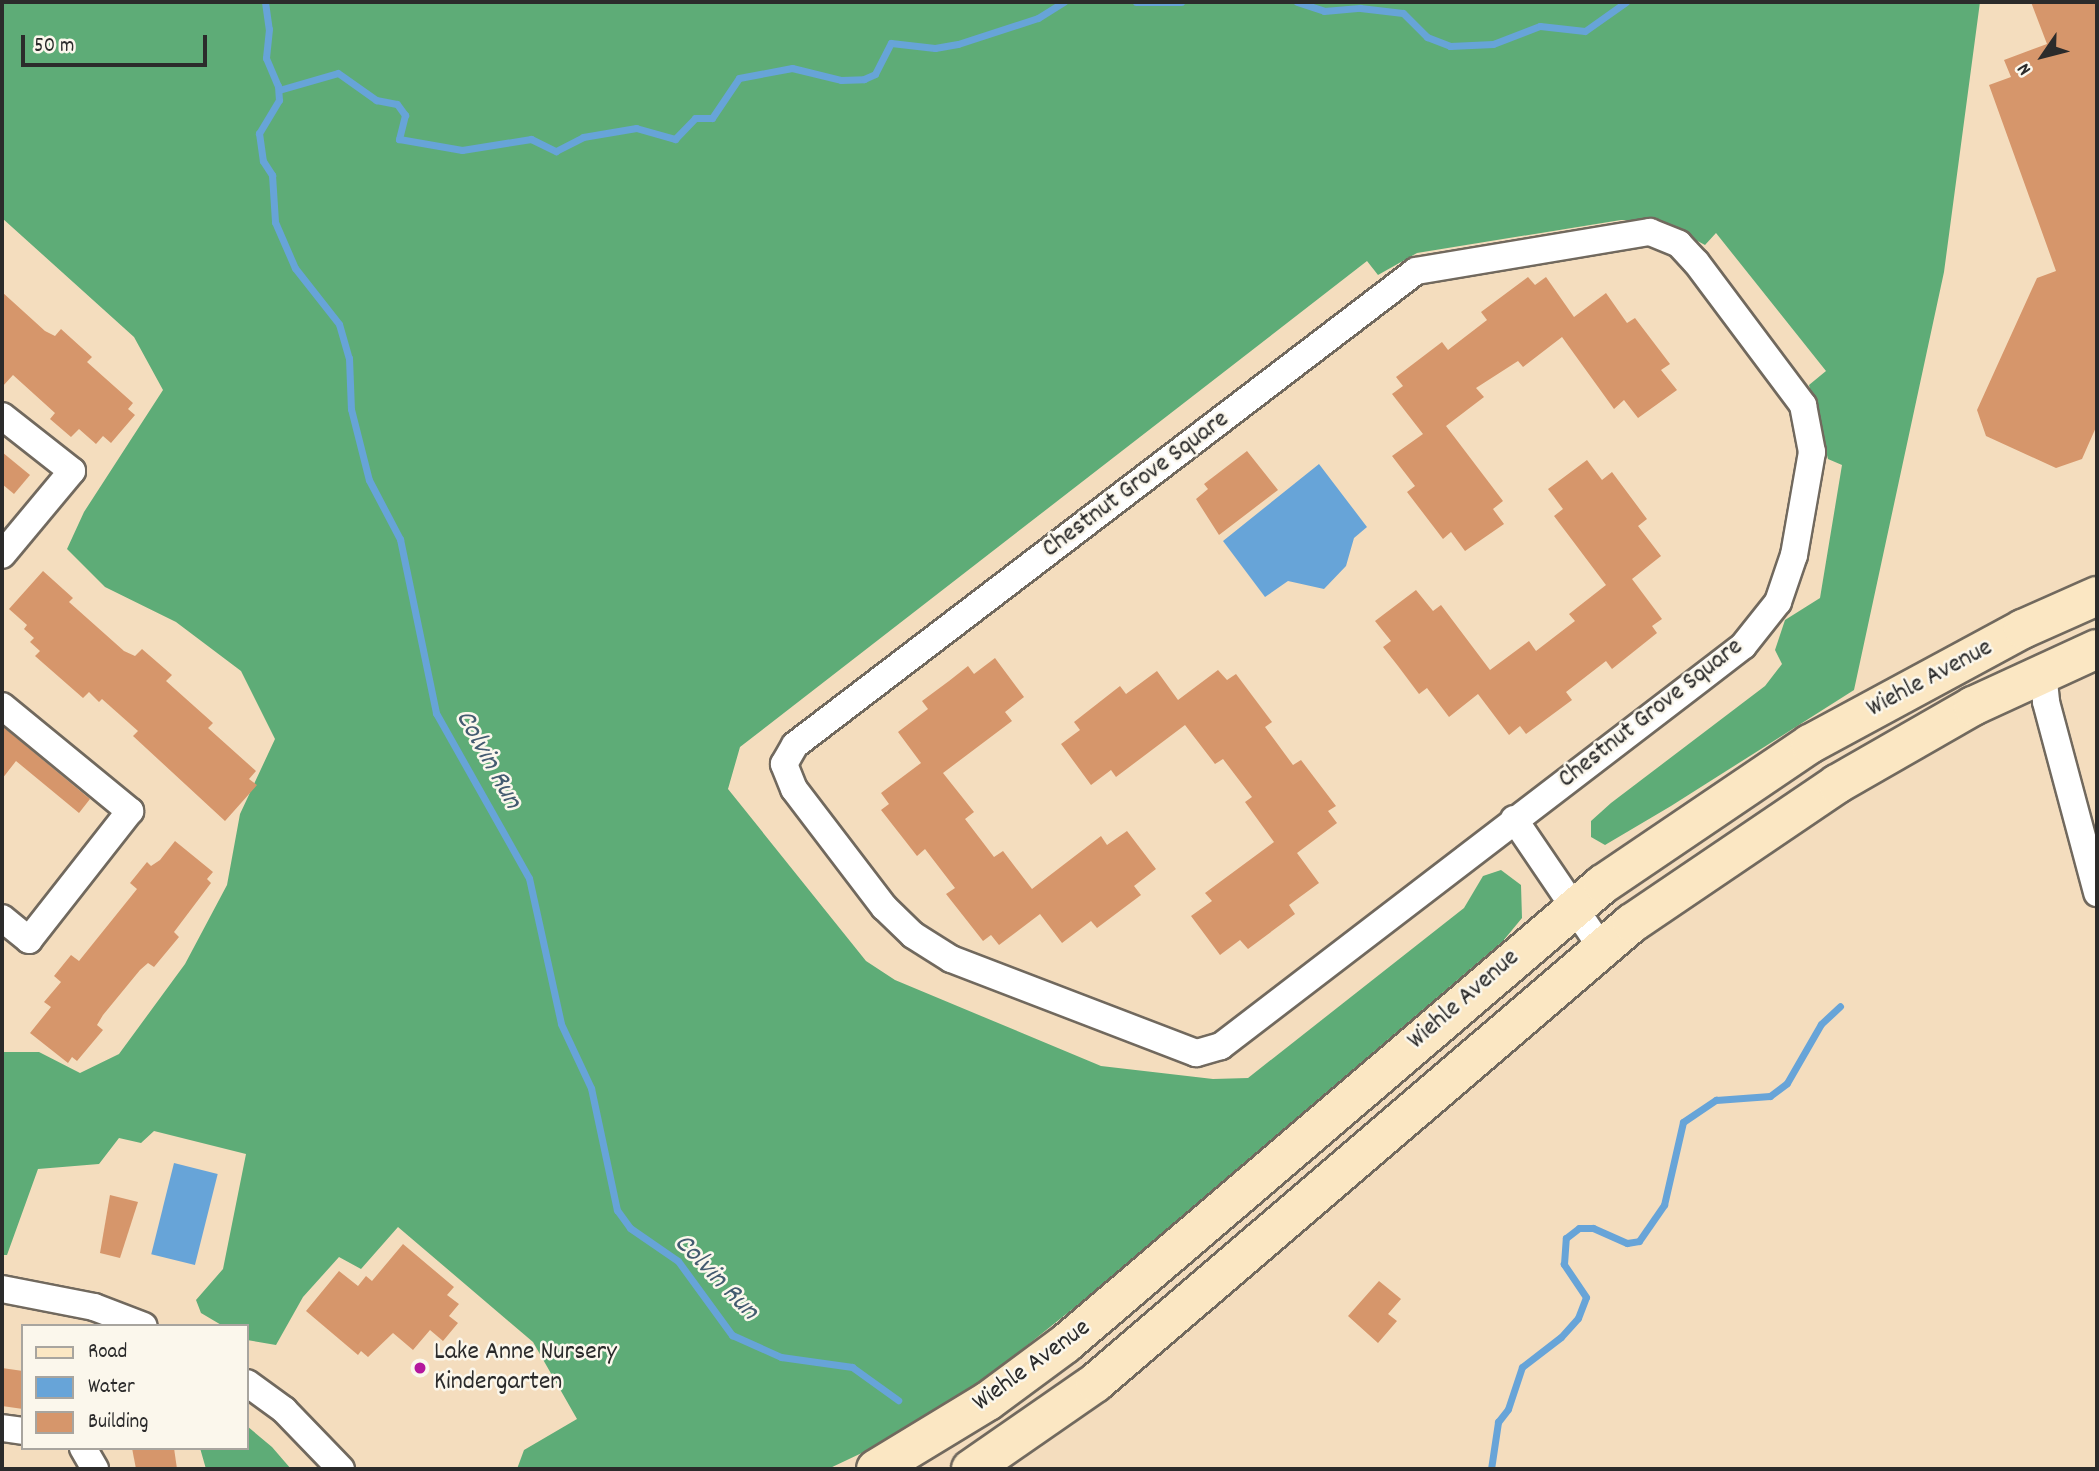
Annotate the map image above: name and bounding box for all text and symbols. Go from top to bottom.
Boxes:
scale bar [24,21,210,65]
north arrow [2008,21,2078,91]
text: 50 m [34,32,74,62]
text: N [2012,57,2039,80]
street label: Chestnut Grove Square [1037,405,1235,565]
street label: Chestnut Grove Square [1553,632,1749,796]
street label: Wiehle Avenue [1862,633,1998,725]
water label: Colvin Run [446,705,528,815]
street label: Wiehle Avenue [1402,943,1526,1057]
water label: Colvin Run [665,1228,765,1328]
street label: Wiehle Avenue [967,1313,1097,1419]
legend [21,1324,248,1450]
place label: Lake Anne Nursery Kindergarten [434,1337,617,1398]
text: Road [88,1338,127,1368]
marker: Lake Anne Nursery Kindergarten [412,1360,428,1376]
text: Water [88,1373,135,1403]
text: Building [88,1408,148,1438]

